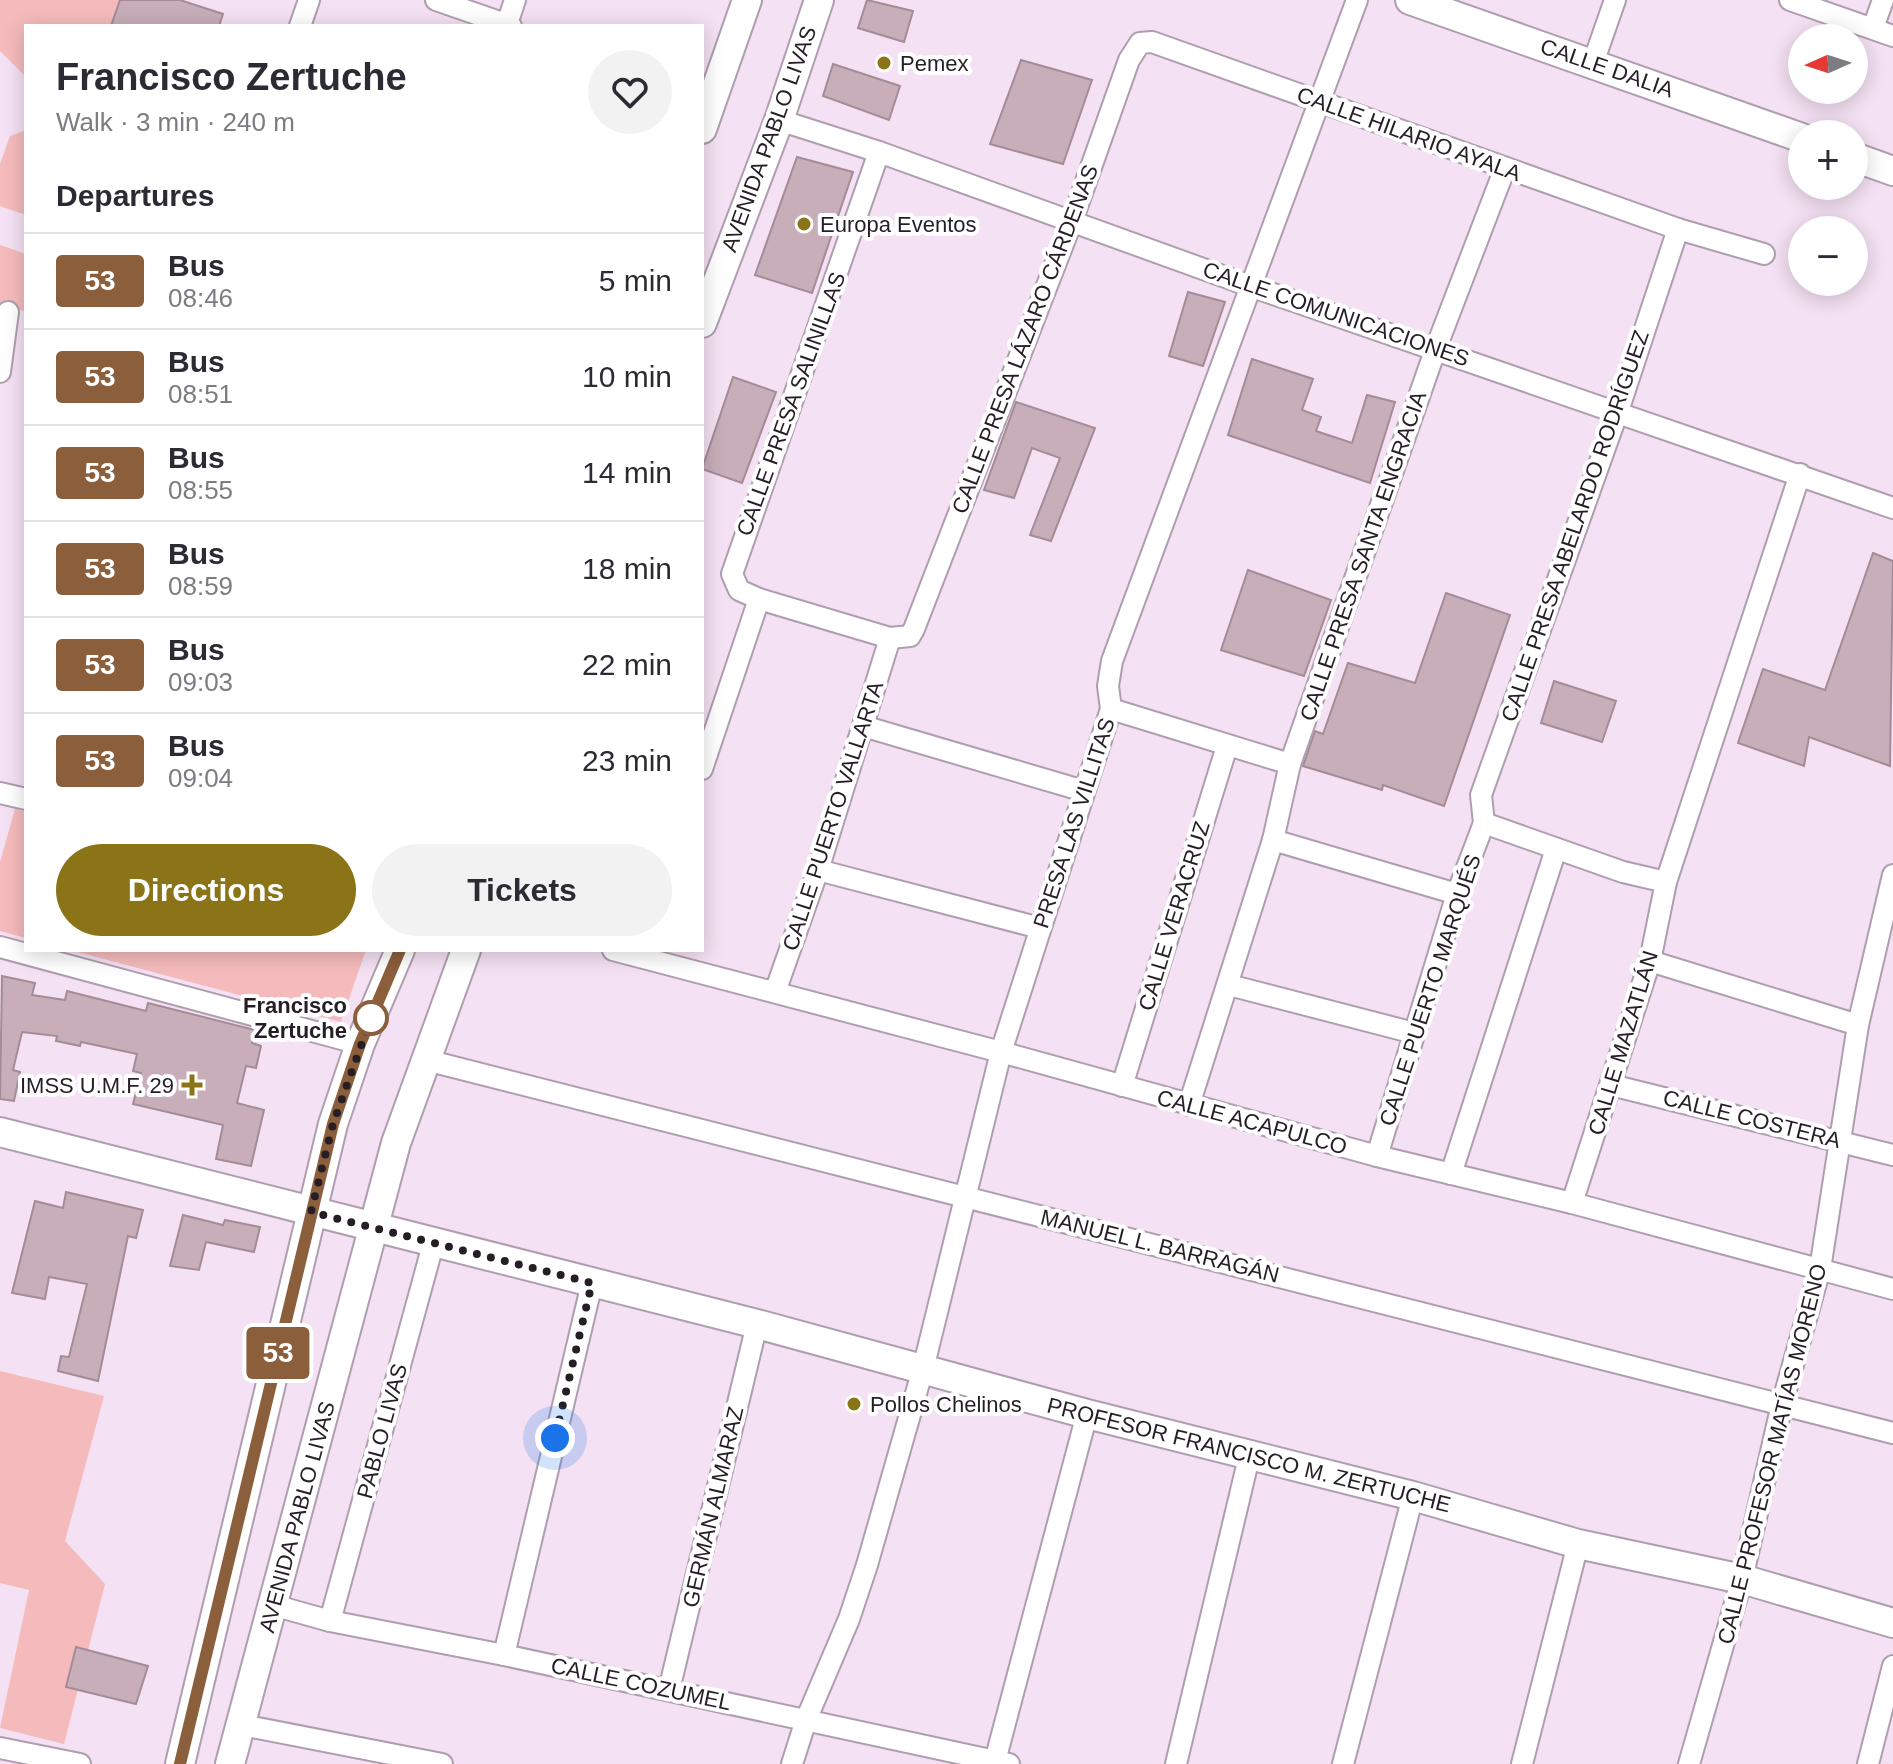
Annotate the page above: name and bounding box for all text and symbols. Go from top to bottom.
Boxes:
street label: AVENIDA PABLO LIVAS [716,23,822,255]
north arrow [1788,24,1868,104]
map controls [1788,24,1868,296]
street label: CALLE DALIA [1537,33,1677,103]
button: heart [588,50,672,134]
place label: Pemex [900,51,968,76]
marker: Pemex [875,54,893,72]
text: Francisco Zertuche [56,56,407,98]
street label: CALLE HILARIO AYALA [1294,82,1525,186]
text: Walk · 3 min · 240 m [56,107,295,137]
button: + [1788,120,1868,200]
street label: CALLE PRESA LÁZARO CÁRDENAS [947,161,1103,517]
text: Departures [56,179,214,212]
place label: Europa Eventos [820,212,977,237]
marker: Europa Eventos [795,215,813,233]
button: − [1788,216,1868,296]
text: Bus [168,249,225,282]
street label: CALLE COMUNICACIONES [1200,257,1472,371]
text: 5 min [599,264,672,297]
text: 53 [84,265,116,296]
street label: CALLE PRESA SALINILLAS [732,269,850,539]
text: 08:46 [168,283,233,313]
street label: CALLE PRESA ABELARDO RODRÍGUEZ [1496,327,1654,725]
text: Bus [168,345,225,378]
text: 10 min [582,360,672,393]
text: 53 [84,361,116,392]
text: 08:51 [168,379,233,409]
street label: CALLE PRESA SANTA ENGRACIA [1295,388,1431,724]
text: Bus [168,441,225,474]
text: 14 min [582,456,672,489]
text: 53 [84,457,116,488]
text: 08:55 [168,475,233,505]
text: Bus [168,537,225,570]
text: 18 min [582,552,672,585]
text: 53 [84,553,116,584]
text: 08:59 [168,571,233,601]
text: Bus [168,633,225,666]
text: 22 min [582,648,672,681]
text: 53 [84,649,116,680]
text: 09:03 [168,667,233,697]
street label: CALLE PUERTO VALLARTA [778,678,889,954]
street label: PRESA LAS VILLITAS [1028,715,1120,931]
text: Bus [168,729,225,762]
text: 23 min [582,744,672,777]
text: 53 [84,745,116,776]
text: 09:04 [168,763,233,793]
street label: CALLE VERACRUZ [1133,818,1215,1014]
button: Directions [56,844,356,936]
button: Tickets [372,844,672,936]
street label: CALLE PUERTO MARQUÉS [1374,851,1486,1129]
street label: CALLE MAZATLÁN [1583,948,1663,1138]
place label: Francisco Zertuche [243,993,347,1043]
marker: Francisco Zertuche [354,1001,388,1035]
place label: IMSS U.M.F. 29 [20,1073,174,1098]
marker: IMSS U.M.F. 29 [181,1074,203,1096]
street label: CALLE ACAPULCO [1154,1085,1350,1159]
street label: CALLE COSTERA [1661,1085,1844,1153]
street label: MANUEL L. BARRAGÁN [1038,1204,1282,1288]
street label: CALLE PROFESOR MATÍAS MORENO [1713,1261,1831,1647]
line badge: 53 [242,1327,314,1379]
text: 53 [262,1337,294,1368]
street label: PABLO LIVAS [352,1361,412,1501]
place label: Pollos Chelinos [870,1392,1022,1417]
street label: PROFESOR FRANCISCO M. ZERTUCHE [1045,1393,1453,1517]
marker: Pollos Chelinos [845,1395,863,1413]
street label: AVENIDA PABLO LIVAS [254,1399,340,1635]
street label: GERMÁN ALMARAZ [678,1404,748,1610]
your location [535,1418,575,1458]
street label: CALLE COZUMEL [549,1653,733,1715]

